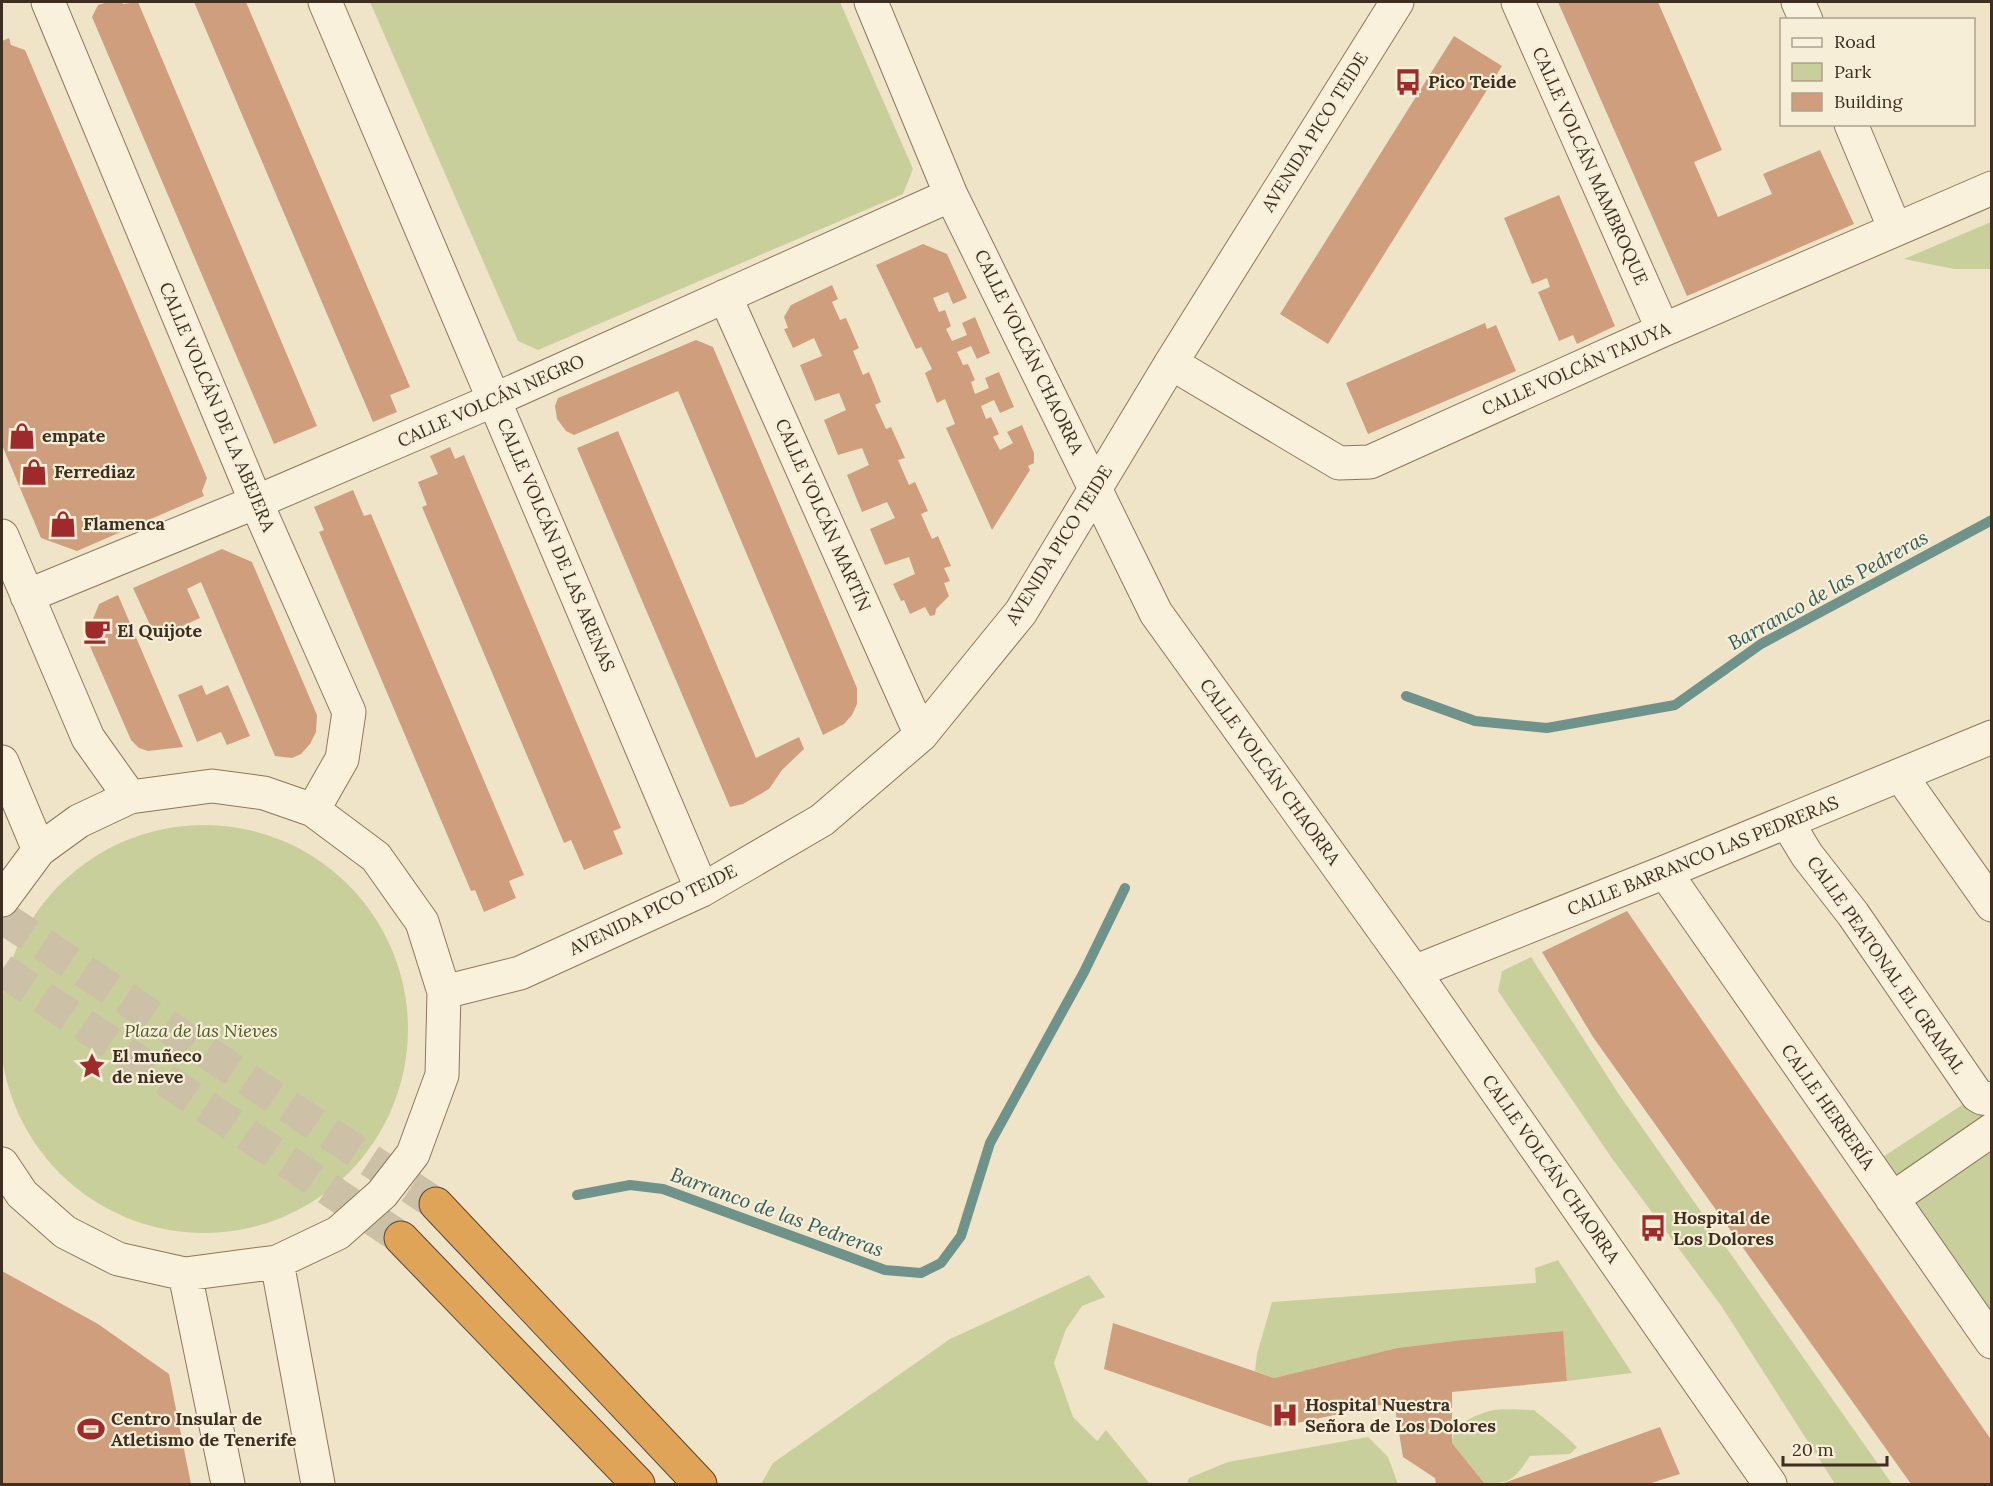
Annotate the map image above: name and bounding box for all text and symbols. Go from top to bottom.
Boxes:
legend [1780,18,1975,126]
text: Road [1834,30,1876,53]
street label: CALLE VOLCÁN MAMBROQUE [1527,43,1653,288]
street label: AVENIDA PICO TEIDE [1256,48,1373,217]
text: Park [1834,60,1872,83]
bus stop icon: Pico Teide [1393,67,1423,97]
place label: Pico Teide [1428,70,1517,93]
text: Building [1834,90,1904,113]
street label: CALLE VOLCÁN CHAORRA [970,246,1089,459]
street label: CALLE VOLCÁN DE LA ABEJERA [154,279,281,536]
street label: CALLE VOLCÁN TAJUYA [1478,316,1674,420]
street label: CALLE VOLCÁN NEGRO [394,349,588,452]
street label: CALLE VOLCÁN DE LAS ARENAS [492,415,620,675]
street label: CALLE VOLCÁN MARTÍN [771,415,876,615]
shop icon: empate [7,421,37,451]
place label: empate [42,424,106,447]
shop icon: Ferrediaz [19,457,49,487]
place label: Ferrediaz [54,460,135,483]
street label: AVENIDA PICO TEIDE [1000,461,1117,630]
shop icon: Flamenca [48,509,78,539]
place label: Flamenca [83,512,165,535]
water label: Barranco de las Pedreras [1723,524,1932,655]
cafe icon: El Quijote [82,616,112,646]
place label: El Quijote [117,619,203,642]
street label: CALLE VOLCÁN CHAORRA [1195,674,1346,870]
street label: CALLE BARRANCO LAS PEDRERAS [1564,790,1842,921]
street label: CALLE PEATONAL EL GRAMAL [1802,851,1971,1079]
street label: AVENIDA PICO TEIDE [564,859,740,961]
park label: Plaza de las Nieves [124,1019,278,1042]
street label: CALLE HERRERÍA [1777,1039,1881,1175]
place label: El muñeco de nieve [112,1044,202,1088]
place icon: El muñeco de nieve [77,1051,107,1081]
street label: CALLE VOLCÁN CHAORRA [1477,1070,1626,1268]
water label: Barranco de las Pedreras [667,1161,887,1262]
place label: Hospital de Los Dolores [1673,1206,1774,1250]
bus stop icon: Hospital de Los Dolores [1638,1213,1668,1243]
place label: Hospital Nuestra Señora de Los Dolores [1305,1393,1496,1437]
hospital icon: Hospital Nuestra Señora de Los Dolores [1270,1400,1300,1430]
place label: Centro Insular de Atletismo de Tenerife [111,1407,297,1451]
sports icon: Centro Insular de Atletismo de Tenerife [76,1414,106,1444]
scale bar [1783,1429,1886,1467]
text: 20 m [1792,1438,1834,1461]

